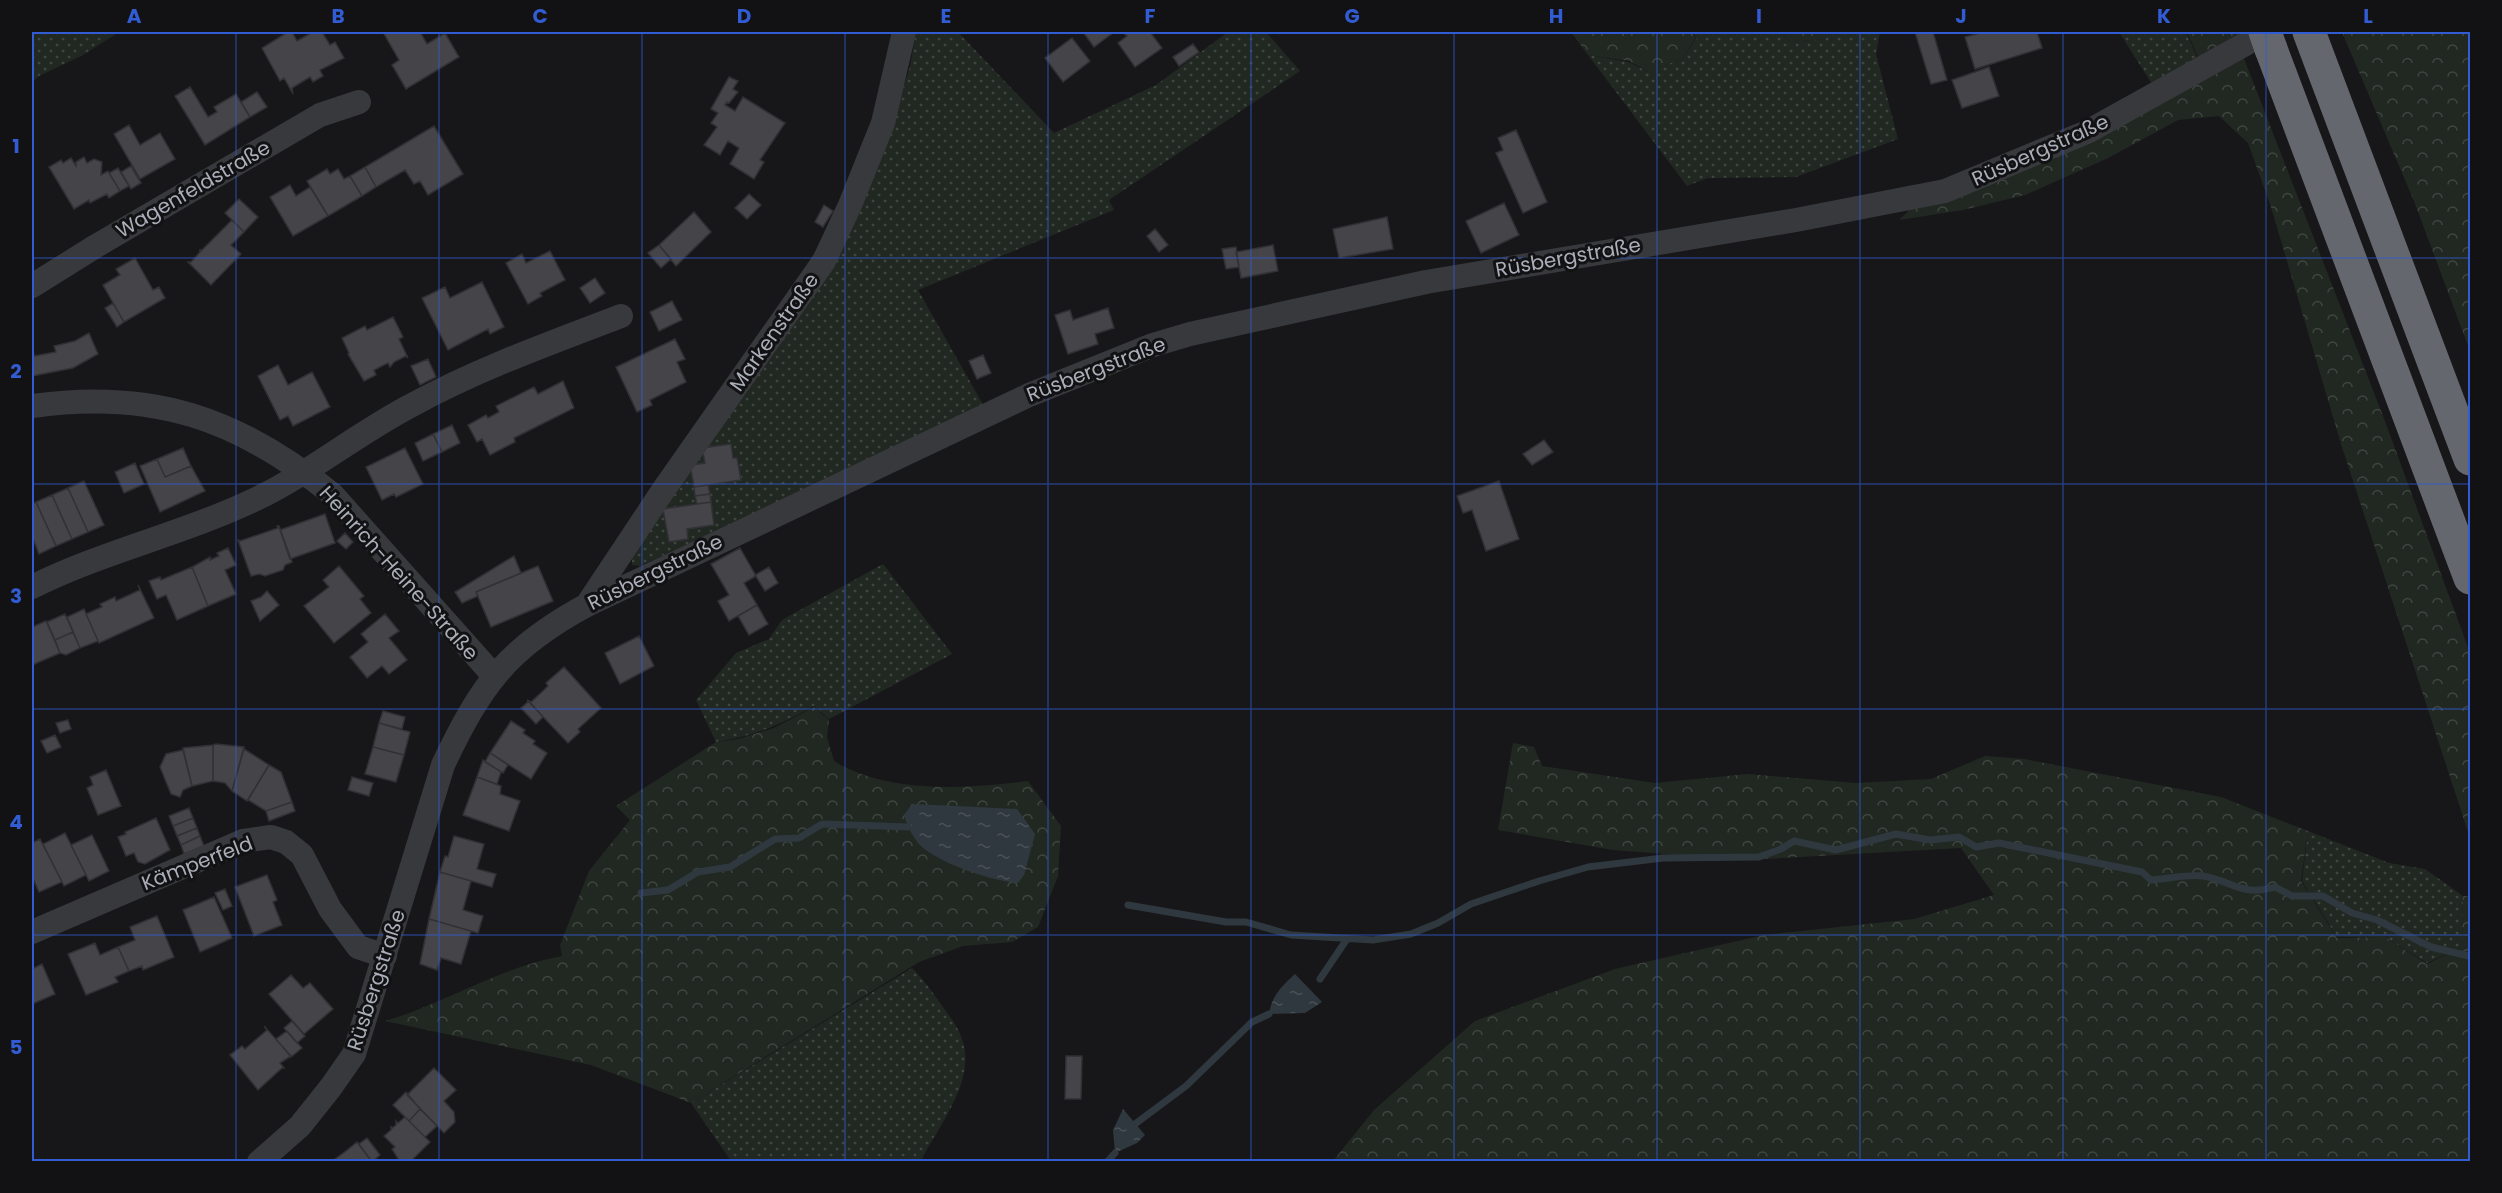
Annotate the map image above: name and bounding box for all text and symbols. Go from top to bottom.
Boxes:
text: A [127,2,142,30]
text: B [331,2,345,30]
text: C [532,2,548,30]
text: D [737,2,751,30]
text: E [941,2,951,30]
text: F [1145,2,1156,30]
text: G [1344,2,1360,30]
text: H [1549,2,1563,30]
text: I [1756,2,1762,30]
text: J [1955,2,1967,30]
text: K [2157,2,2171,30]
text: L [2363,2,2373,30]
street label: Rüsbergstraße [1967,107,2113,193]
text: 1 [12,132,20,160]
street label: Wagenfeldstraße [111,133,275,245]
street label: Rüsbergstraße [1493,230,1643,284]
street label: Markenstraße [723,267,825,397]
street label: Rüsbergstraße [1022,330,1170,408]
text: 2 [10,357,22,385]
street label: Heinrich-Heine-Straße [313,480,485,666]
street label: Rüsbergstraße [583,527,727,617]
text: 3 [10,582,22,610]
text: 4 [9,808,23,836]
street label: Kämperfeld [137,829,257,897]
street label: Rüsbergstraße [340,906,412,1054]
text: 5 [10,1033,23,1061]

